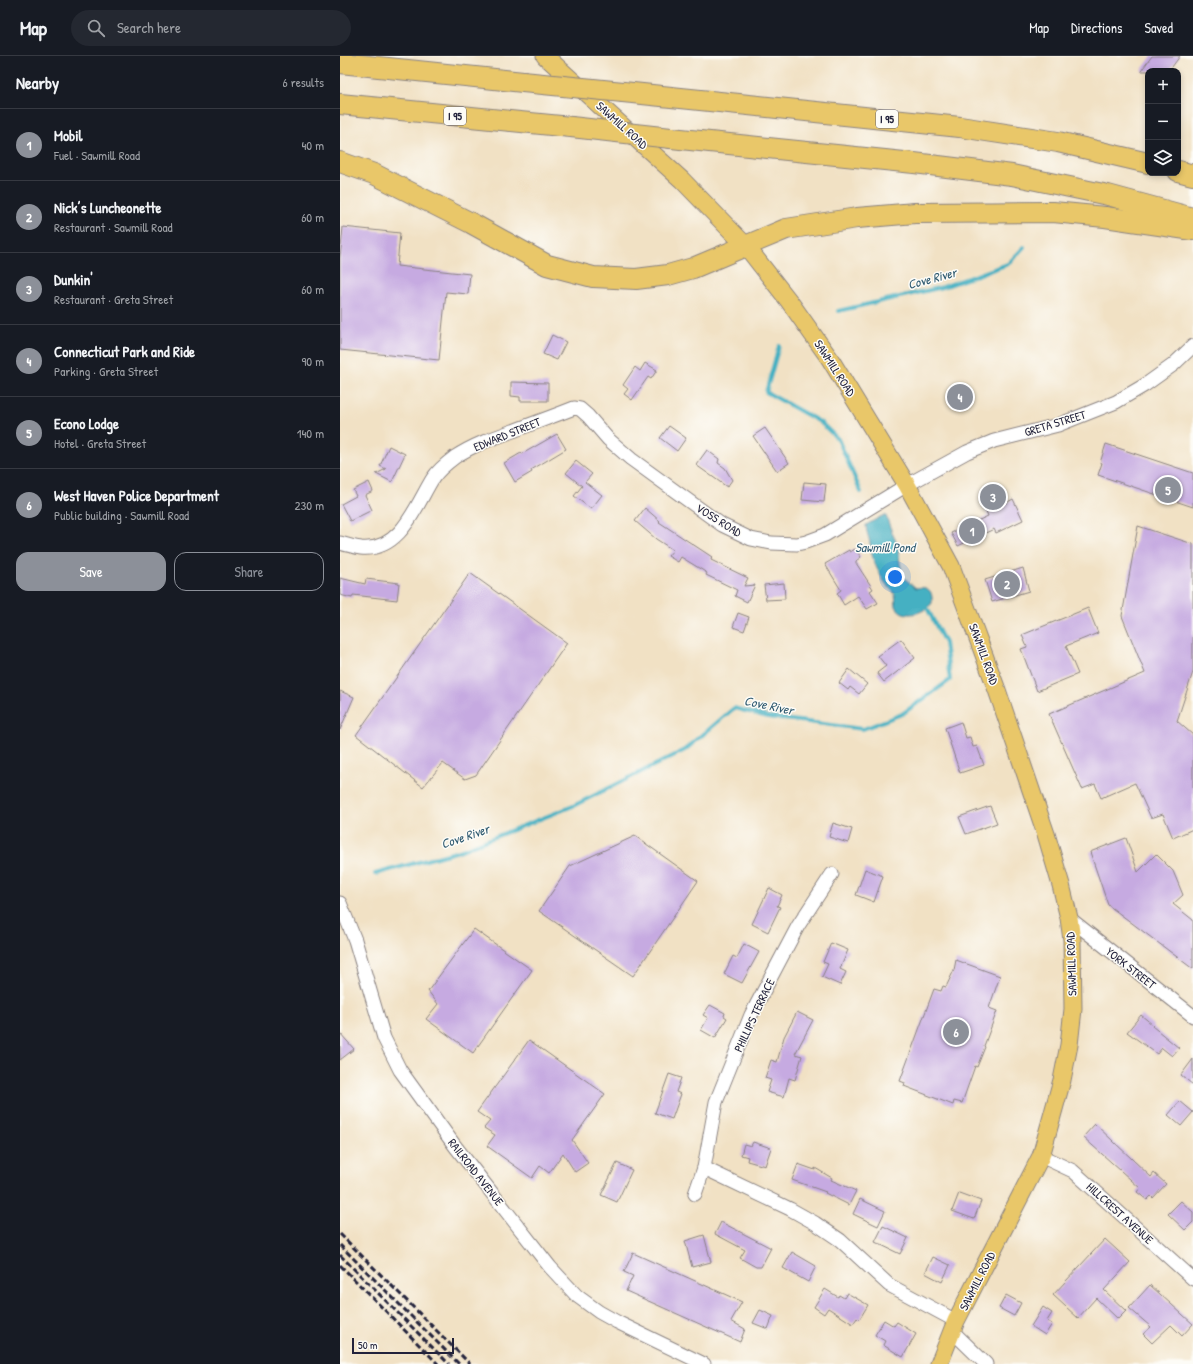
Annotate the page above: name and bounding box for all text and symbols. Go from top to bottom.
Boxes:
search box [71,10,351,46]
text: Map [20,15,47,41]
icon: search [85,17,107,39]
text: Search here [117,17,181,38]
text: Map [1029,18,1049,37]
text: Directions [1071,18,1122,37]
text: Saved [1144,18,1173,37]
map controls [1145,68,1181,176]
button: + [1145,68,1181,104]
text: Nearby [16,71,59,94]
text: 6 results [283,73,324,91]
street label: SAWMILL ROAD [592,97,652,153]
button: − [1145,104,1181,140]
road number: I 95 [444,107,466,125]
road number: I 95 [876,110,898,128]
text: Mobil [54,125,83,146]
text: 1 [27,136,31,154]
text: 40 m [301,136,324,154]
button: layers [1145,140,1181,176]
text: Fuel · Sawmill Road [54,146,140,164]
text: Nick’s Luncheonette [54,197,161,218]
text: 2 [26,208,32,226]
text: 60 m [301,208,324,226]
text: Restaurant · Sawmill Road [54,218,173,236]
water label: Cove River [906,262,960,293]
text: Dunkin' [54,269,93,290]
text: 3 [26,280,32,298]
text: 60 m [301,280,324,298]
text: Restaurant · Greta Street [54,290,173,308]
street label: SAWMILL ROAD [810,336,860,400]
text: Connecticut Park and Ride [54,341,195,362]
text: 4 [27,352,31,370]
text: 90 m [302,352,324,370]
text: Parking · Greta Street [54,362,158,380]
pin: 4 [947,382,973,412]
street label: GRETA STREET [1022,405,1088,440]
text: Econo Lodge [54,413,119,434]
street label: EDWARD STREET [471,413,543,455]
text: 5 [26,424,32,442]
text: 140 m [297,424,324,442]
text: Hotel · Greta Street [54,434,146,452]
pin: 5 [1155,475,1181,505]
pin: 3 [980,482,1006,512]
text: West Haven Police Department [54,485,219,506]
text: 6 [26,496,32,514]
text: 230 m [294,496,324,514]
street label: VOSS ROAD [693,499,745,541]
text: Public building · Sawmill Road [54,506,189,524]
pin: 1 [959,516,985,546]
water label: Sawmill Pond [855,538,917,556]
button: Save [16,552,166,591]
button: Share [174,552,324,591]
your location [885,567,905,587]
pin: 2 [994,569,1020,599]
street label: SAWMILL ROAD [965,621,1003,687]
water label: Cove River [743,691,797,719]
water label: Cove River [438,819,493,853]
street label: SAWMILL ROAD [1061,931,1081,996]
street label: YORK STREET [1102,943,1160,993]
street label: PHILLIPS TERRACE [729,975,779,1055]
pin: 6 [943,1017,969,1047]
street label: RAILROAD AVENUE [444,1135,508,1210]
street label: HILLCREST AVENUE [1083,1178,1158,1248]
street label: SAWMILL ROAD [955,1248,999,1313]
scale bar [352,1336,454,1355]
text: 50 m [358,1338,378,1352]

